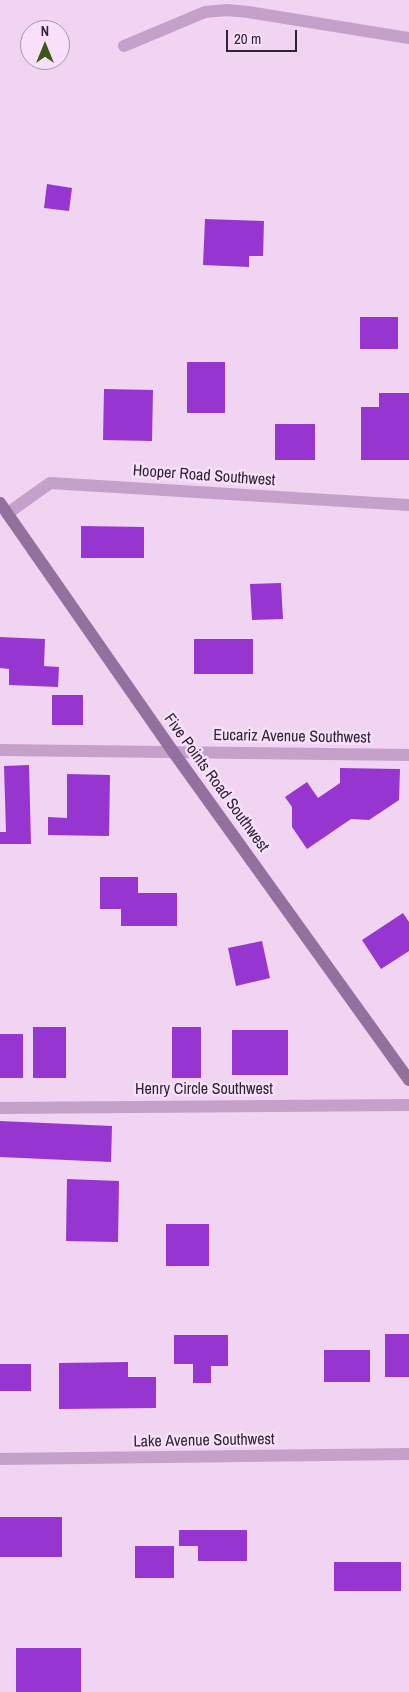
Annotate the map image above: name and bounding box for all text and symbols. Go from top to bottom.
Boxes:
north arrow [20,20,70,70]
scale bar [229,20,300,52]
text: N [41,22,49,40]
text: 20 m [234,28,261,49]
street label: Hooper Road Southwest [132,461,276,491]
street label: Five Points Road Southwest [159,710,273,856]
street label: Eucariz Avenue Southwest [213,726,371,748]
street label: Henry Circle Southwest [135,1080,273,1100]
street label: Lake Avenue Southwest [133,1430,275,1452]

